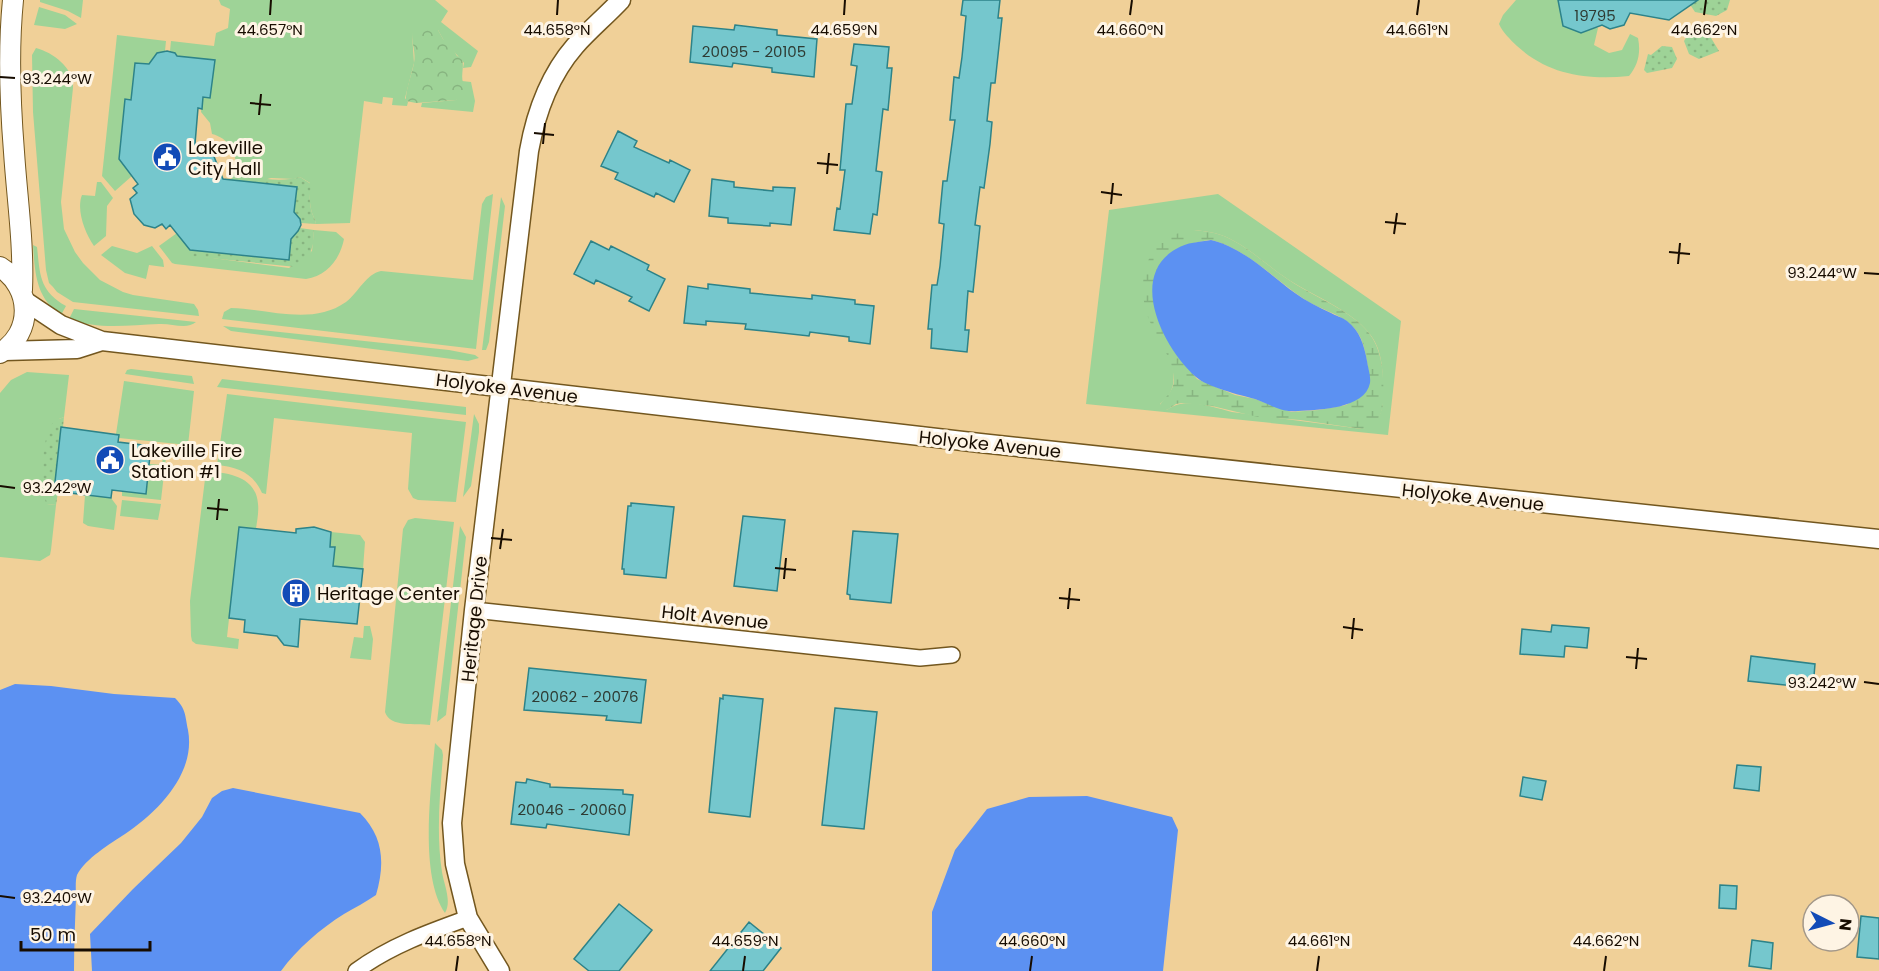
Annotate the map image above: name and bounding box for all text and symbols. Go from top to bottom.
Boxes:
house number: 19795 [1574,5,1616,26]
text: 44.657°N [237,19,303,40]
text: 44.658°N [523,19,591,40]
text: 44.659°N [810,19,878,40]
text: 44.660°N [1096,19,1164,40]
text: 44.661°N [1386,19,1448,40]
text: 44.662°N [1671,19,1737,40]
house number: 20095 - 20105 [702,41,806,62]
text: 93.244°W [22,68,92,89]
place label: Lakeville City Hall [188,135,263,181]
public building icon: Lakeville City Hall [151,141,183,173]
text: 93.244°W [1787,262,1857,283]
street label: Holyoke Avenue [435,367,579,409]
street label: Holyoke Avenue [918,424,1062,464]
place label: Lakeville Fire Station #1 [131,438,242,484]
public building icon: Lakeville Fire Station #1 [94,444,126,476]
text: 93.242°W [23,477,92,498]
street label: Holyoke Avenue [1401,477,1545,517]
street label: Heritage Drive [455,555,493,683]
building icon: Heritage Center [280,577,312,609]
place label: Heritage Center [317,581,460,606]
street label: Holt Avenue [660,599,770,635]
text: 93.242°W [1788,672,1857,693]
house number: 20062 - 20076 [531,686,639,707]
house number: 20046 - 20060 [517,799,627,820]
text: 93.240°W [22,887,92,908]
north arrow [1801,893,1861,953]
scale bar [21,914,150,952]
text: N [1833,917,1857,932]
text: 50 m [30,922,76,947]
text: 44.658°N [424,930,492,951]
text: 44.659°N [711,930,779,951]
text: 44.660°N [998,930,1066,951]
text: 44.661°N [1288,930,1350,951]
text: 44.662°N [1573,930,1639,951]

